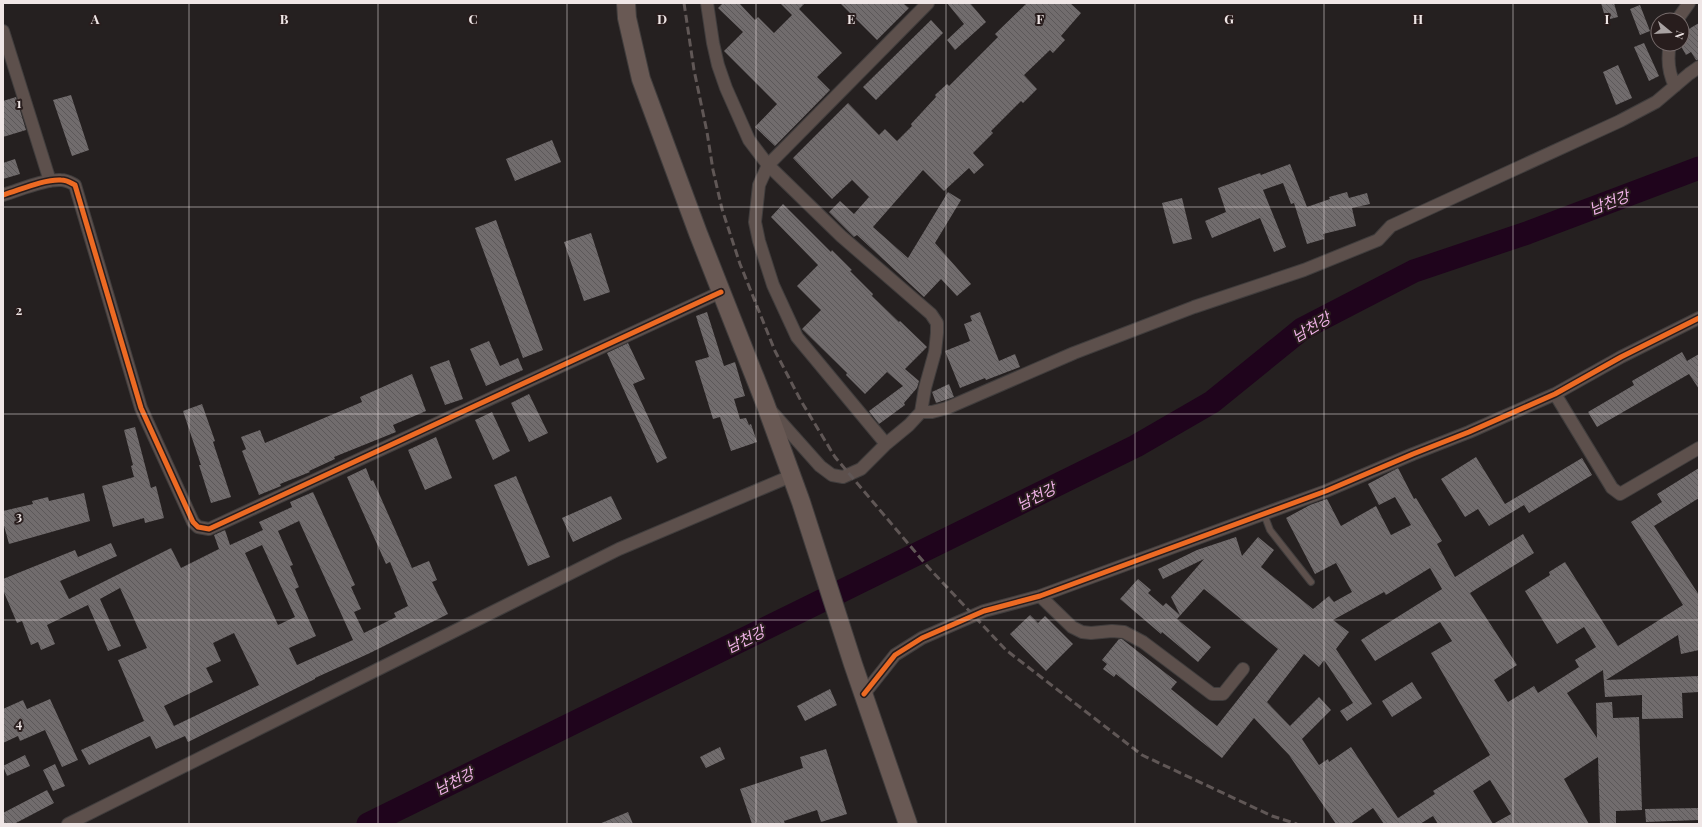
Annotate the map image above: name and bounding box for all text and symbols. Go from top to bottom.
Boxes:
text: A [90,10,100,27]
text: B [280,10,289,27]
text: C [468,10,478,27]
text: D [657,10,667,27]
text: E [847,10,855,27]
text: F [1036,10,1044,27]
text: G [1224,10,1234,27]
text: H [1413,10,1423,27]
text: I [1605,10,1610,27]
north arrow [1650,12,1690,52]
text: N [1672,29,1688,41]
text: 1 [17,94,22,111]
water label: 남천강 [1586,184,1634,219]
text: 2 [16,301,23,318]
water label: 남천강 [1288,307,1336,346]
water label: 남천강 [1013,477,1061,514]
text: 3 [16,507,22,524]
water label: 남천강 [722,620,770,657]
text: 4 [16,714,23,731]
water label: 남천강 [431,762,479,799]

